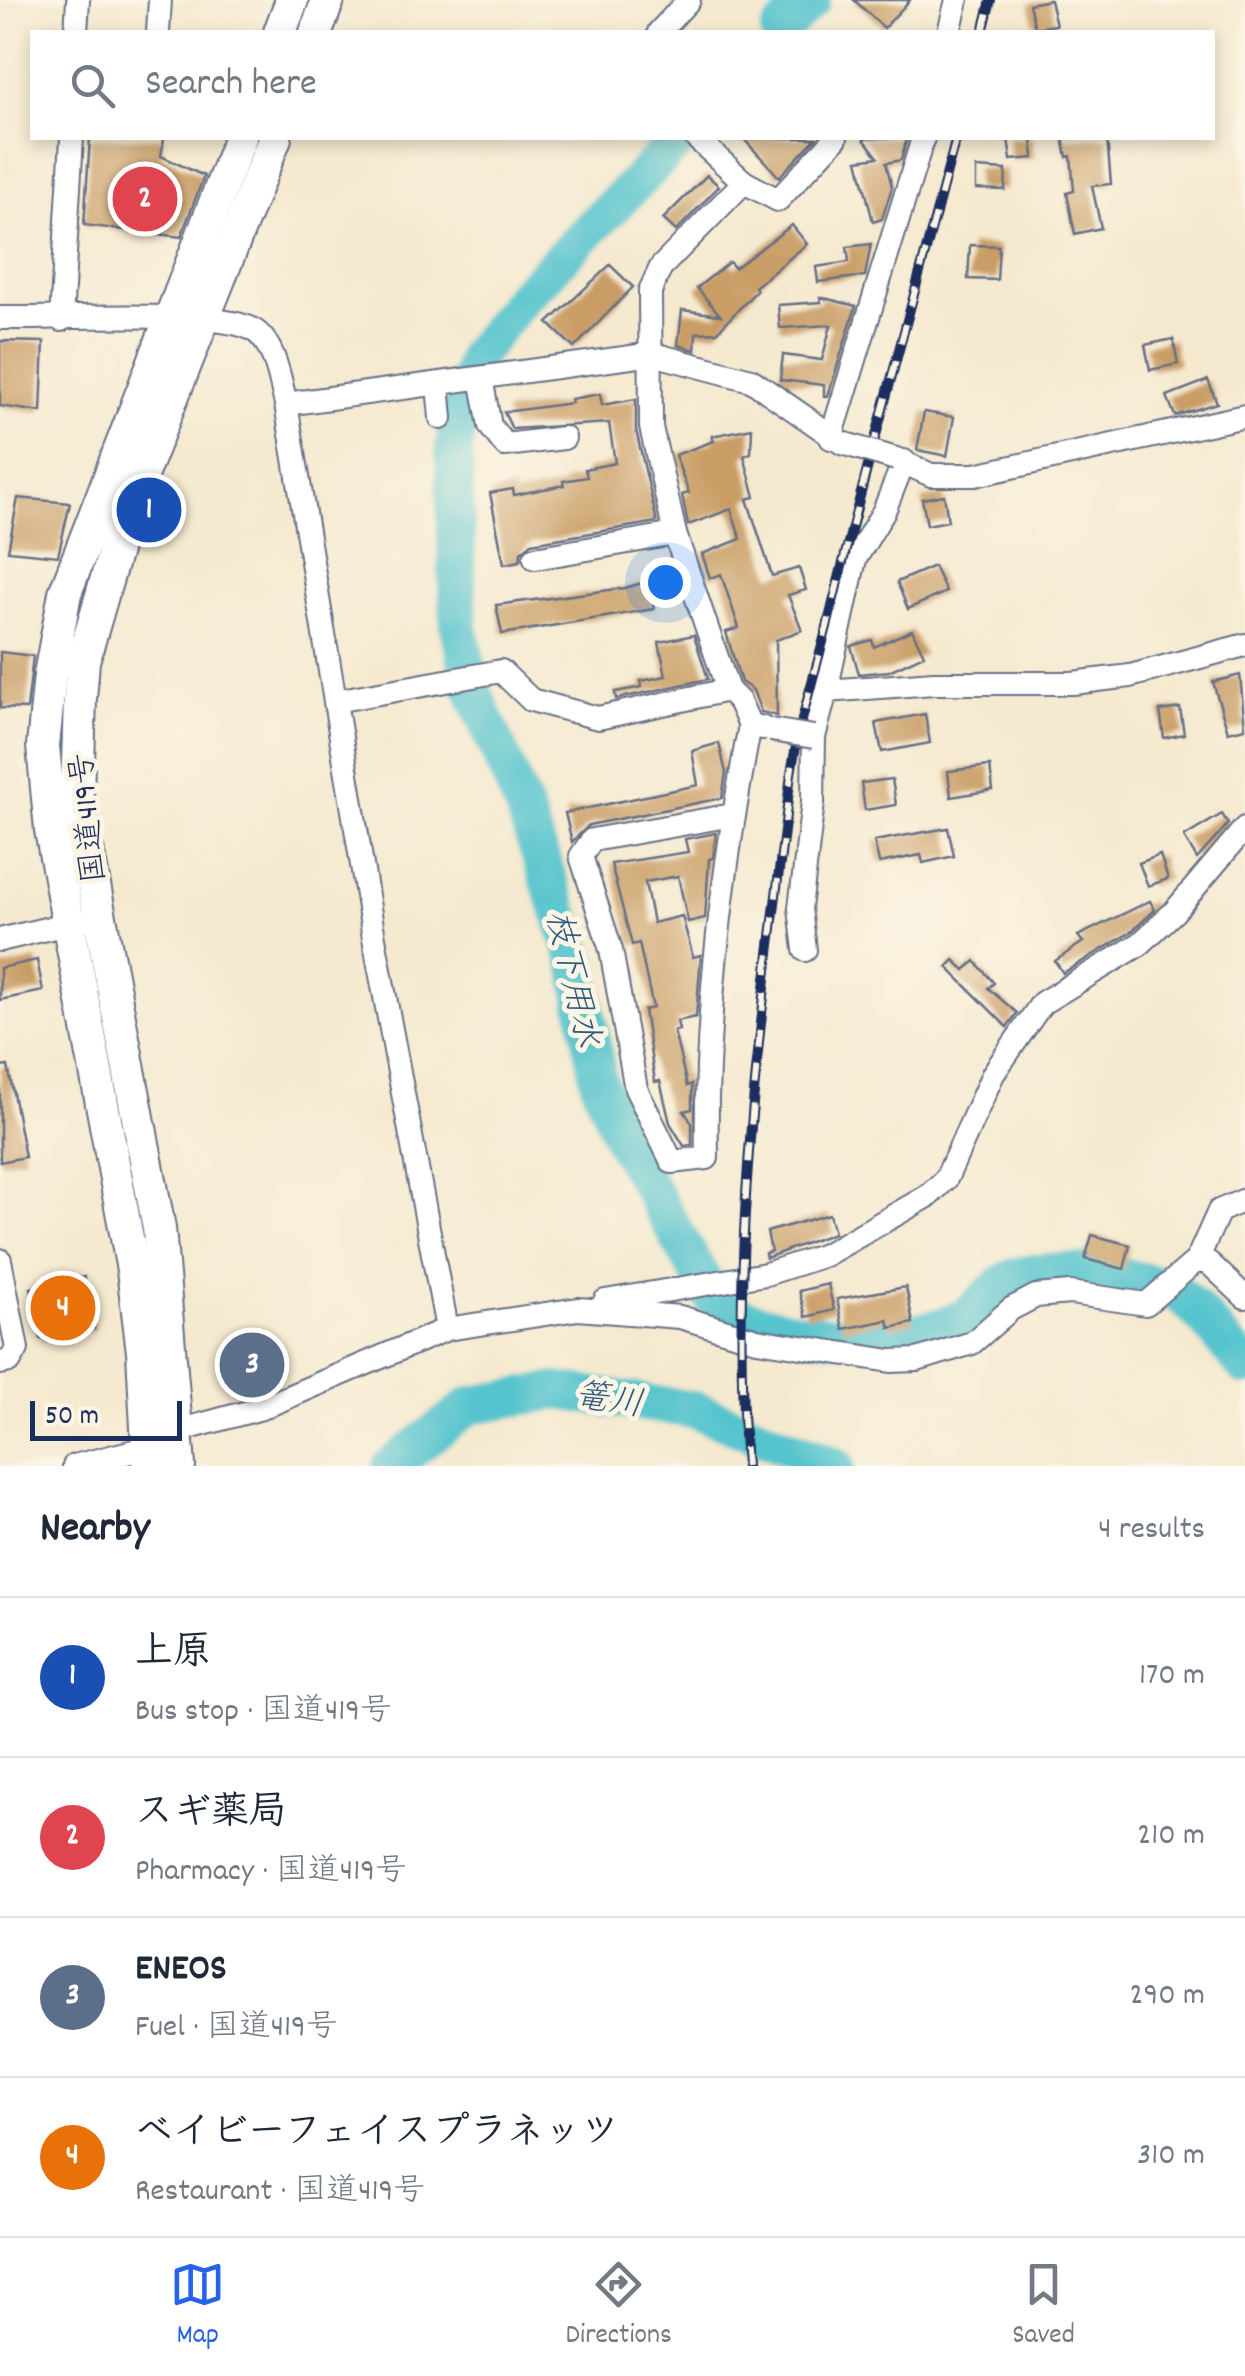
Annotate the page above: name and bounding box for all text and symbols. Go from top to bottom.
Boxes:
search box [30,30,1215,140]
icon: search [65,58,120,113]
text: Search here [145,58,317,113]
pin: 2 [112,162,178,236]
pin: 1 [116,472,182,548]
your location [640,557,691,608]
street label: 国道419号 [61,750,121,885]
water label: 枝下用水 [530,905,610,1053]
pin: 4 [30,1270,96,1346]
pin: 3 [220,1328,284,1402]
water label: 篭川 [570,1373,646,1433]
scale bar [30,1396,182,1440]
text: 50 m [45,1398,99,1438]
text: Nearby [40,1501,150,1561]
text: 4 results [1098,1508,1205,1554]
text: 上原 [135,1627,211,1682]
text: 1 [69,1654,76,1700]
text: 170 m [1139,1654,1205,1700]
text: Bus stop · 国道419号 [135,1690,392,1736]
text: スギ薬局 [135,1787,287,1842]
text: 2 [66,1814,79,1860]
text: 210 m [1137,1814,1205,1860]
text: Pharmacy · 国道419号 [135,1850,407,1896]
text: ENEOS [135,1943,227,1998]
text: 3 [65,1974,80,2020]
text: 290 m [1130,1974,1205,2020]
text: Fuel · 国道419号 [135,2006,338,2052]
text: ベイビーフェイスプラネッツ [135,2107,619,2162]
text: 4 [66,2134,79,2180]
text: 310 m [1137,2134,1205,2180]
text: Restaurant · 国道419号 [135,2170,425,2216]
tab: Map [170,2257,225,2357]
tab: Directions [566,2257,672,2357]
tab: Saved [1012,2257,1075,2357]

